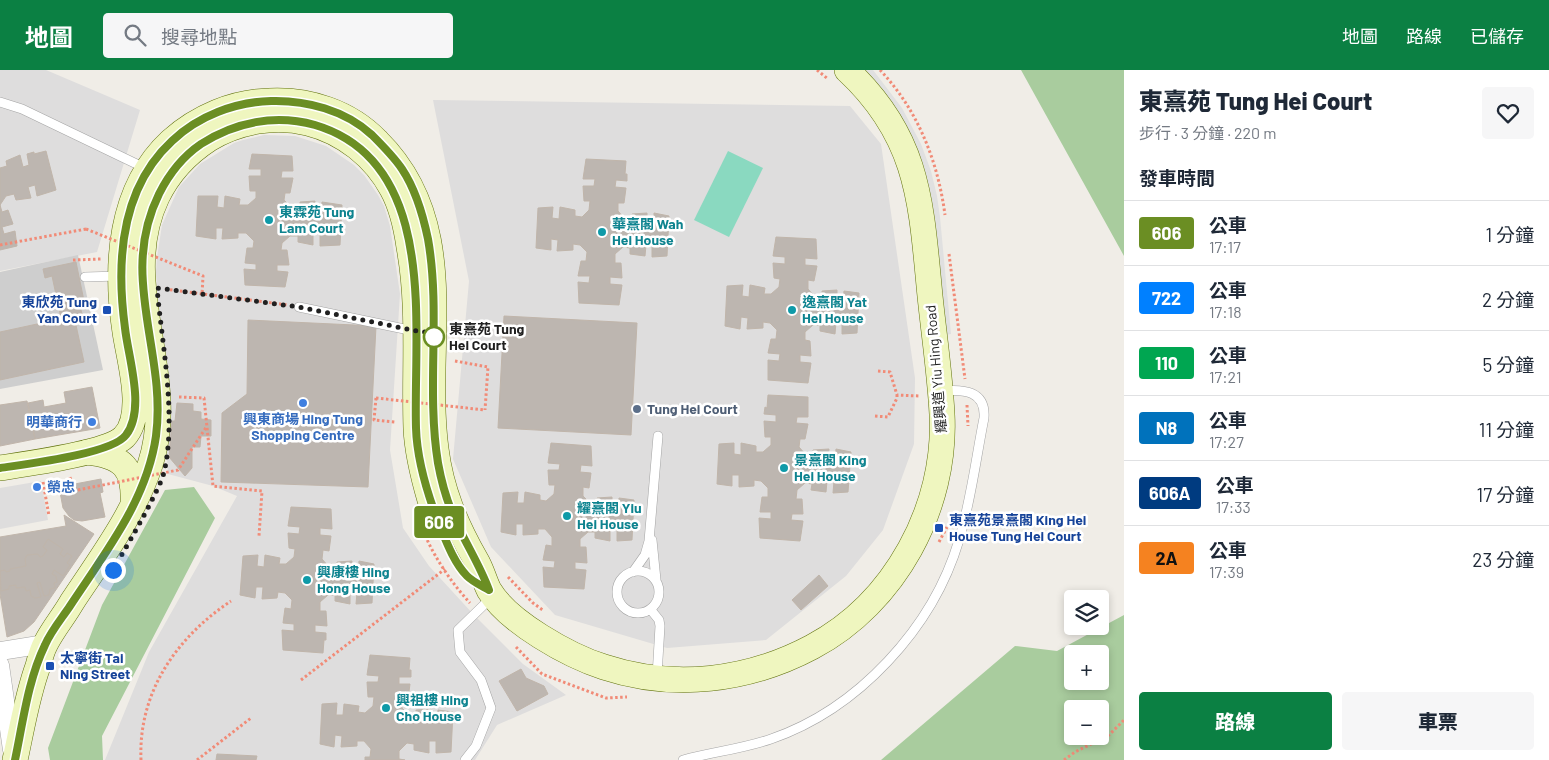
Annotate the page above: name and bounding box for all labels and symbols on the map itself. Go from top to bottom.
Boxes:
place label: 東霖苑 Tung Lam Court [279,203,355,236]
marker: 東霖苑 Tung Lam Court [263,214,275,226]
place label: 華熹閣 Wah Hei House [612,215,683,248]
marker: 華熹閣 Wah Hei House [596,226,608,238]
place label: 東欣苑 Tung Yan Court [22,293,97,326]
place label: 逸熹閣 Yat Hei House [802,293,867,326]
marker: 東欣苑 Tung Yan Court [101,304,113,316]
marker: 逸熹閣 Yat Hei House [786,304,798,316]
street label: 耀興道 Yiu Hing Road [921,304,950,434]
place label: 東熹苑 Tung Hei Court [449,320,525,353]
marker: 東熹苑 Tung Hei Court [423,326,445,348]
marker: 興東商場 Hing Tung Shopping Centre [297,397,309,409]
place label: Tung Hei Court [647,400,738,417]
marker: Tung Hei Court [631,403,643,415]
place label: 興東商場 Hing Tung Shopping Centre [243,410,363,443]
place label: 明華商行 [26,413,82,430]
marker: 明華商行 [86,416,98,428]
place label: 景熹閣 King Hei House [794,451,867,484]
marker: 景熹閣 King Hei House [778,462,790,474]
place label: 榮忠 [47,478,75,495]
marker: 榮忠 [31,481,43,493]
place label: 耀熹閣 Yiu Hei House [577,499,642,532]
line badge: 606 [410,506,468,538]
marker: 耀熹閣 Yiu Hei House [561,510,573,522]
place label: 東熹苑景熹閣 King Hei House Tung Hei Court [949,511,1086,544]
marker: 東熹苑景熹閣 King Hei House Tung Hei Court [933,522,945,534]
your location [101,558,126,583]
place label: 興康樓 Hing Hong House [317,563,391,596]
marker: 興康樓 Hing Hong House [301,574,313,586]
place label: 太寧街 Tai Ning Street [60,649,130,682]
marker: 太寧街 Tai Ning Street [44,660,56,672]
place label: 興祖樓 Hing Cho House [396,691,469,724]
marker: 興祖樓 Hing Cho House [380,702,392,714]

